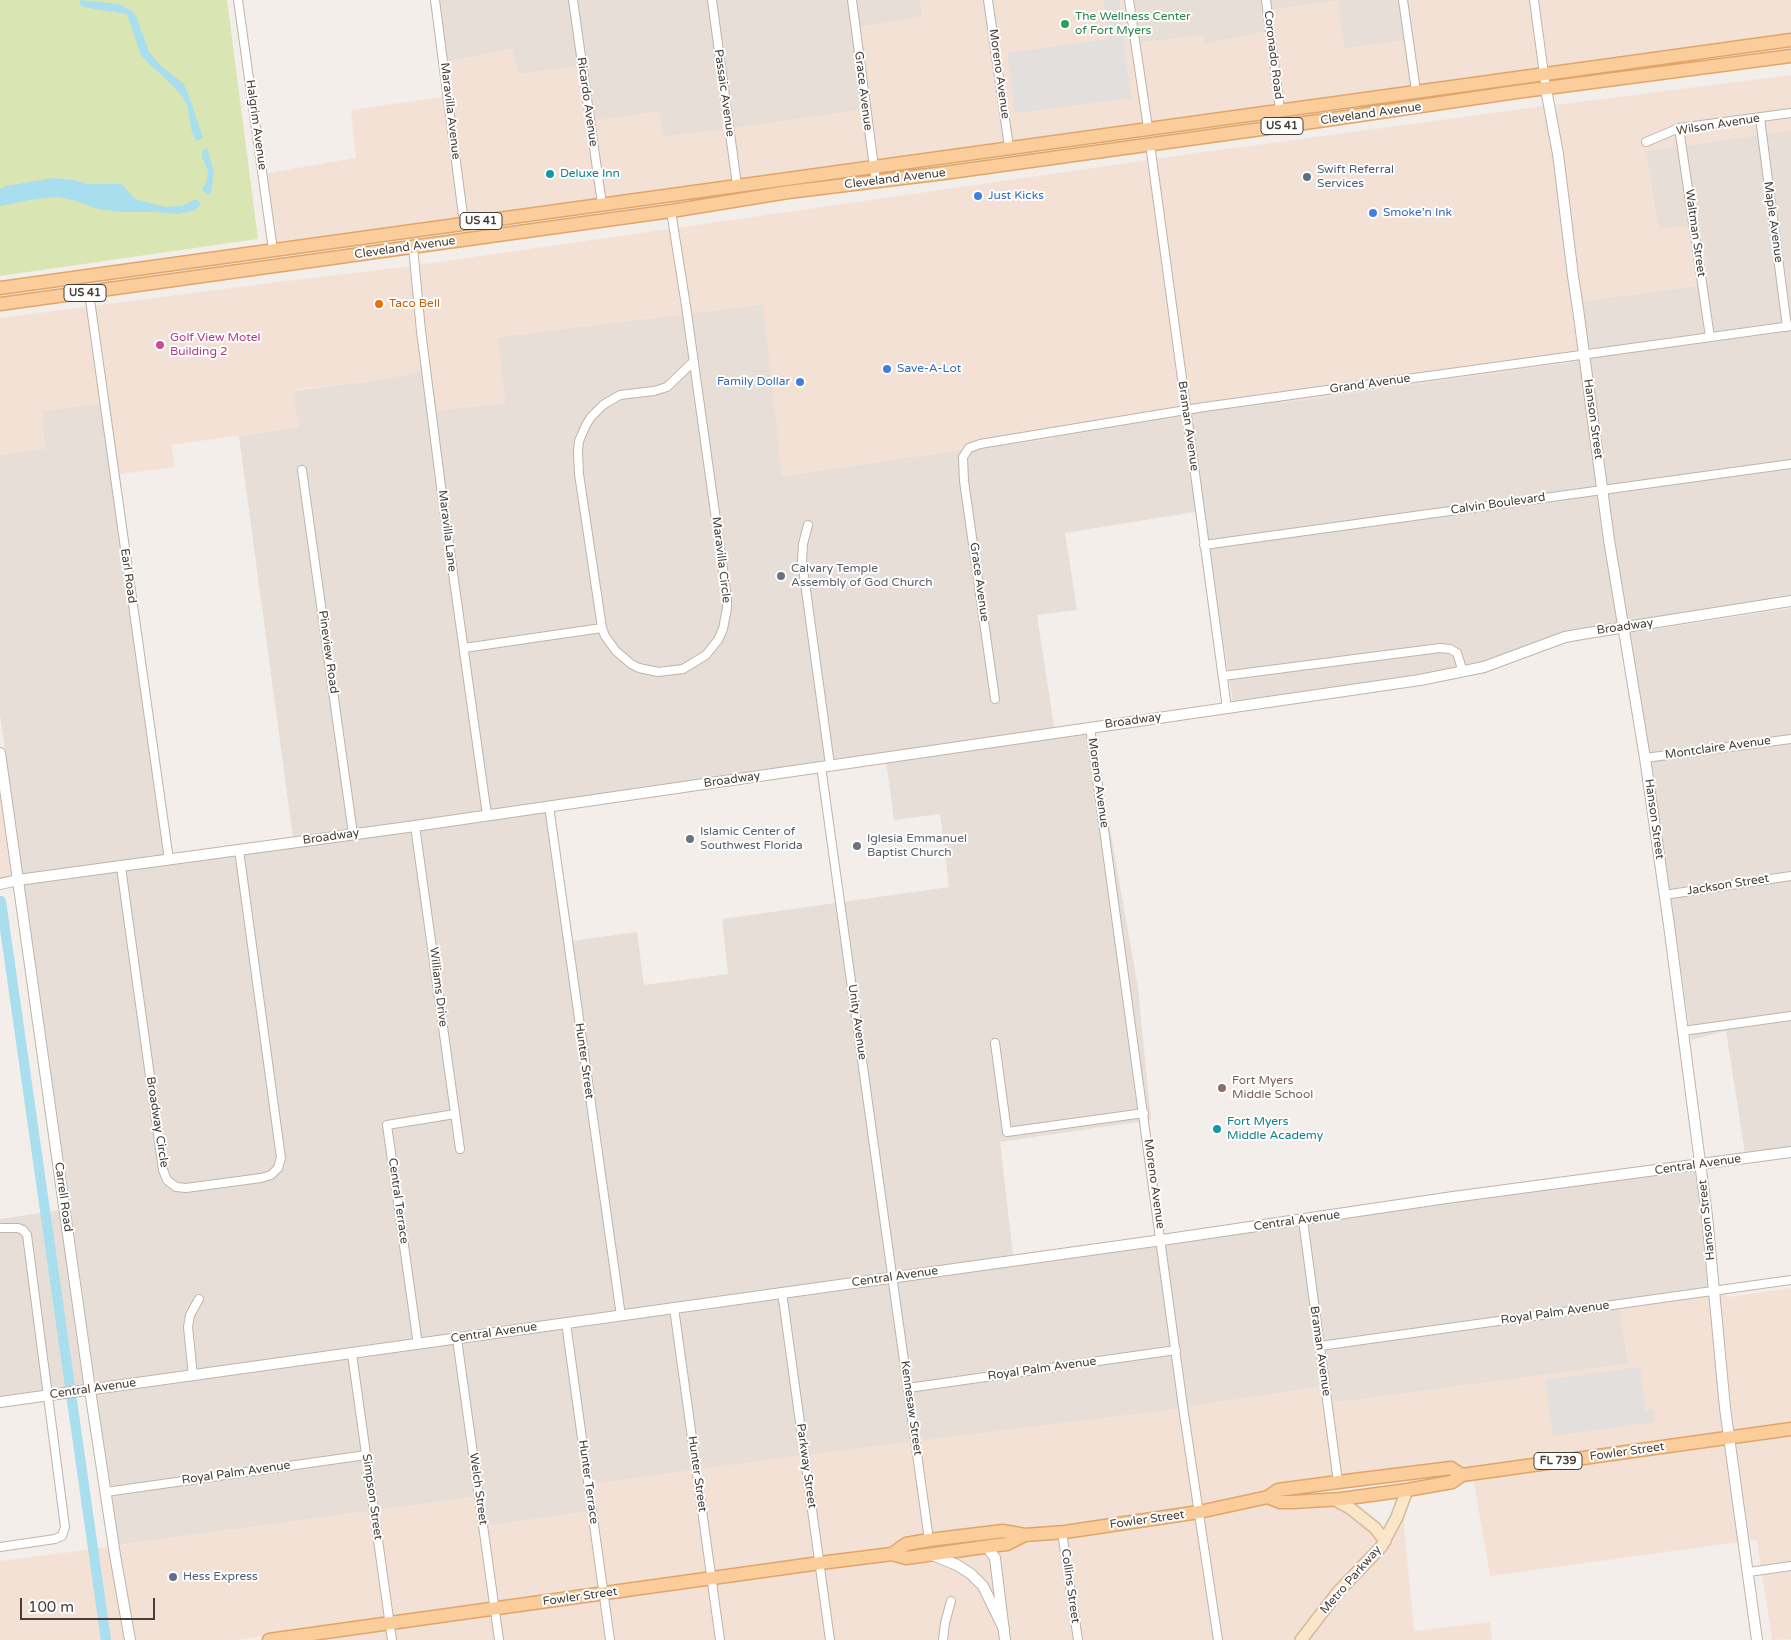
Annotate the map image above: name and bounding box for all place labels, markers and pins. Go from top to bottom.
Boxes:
place label: The Wellness Center of Fort Myers [1075,10,1191,38]
marker: The Wellness Center of Fort Myers [1059,18,1071,30]
place label: Swift Referral Services [1317,163,1394,191]
place label: Deluxe Inn [560,167,620,181]
marker: Deluxe Inn [544,168,556,180]
marker: Swift Referral Services [1301,171,1313,183]
place label: Just Kicks [988,189,1044,203]
marker: Just Kicks [972,190,984,202]
place label: Smoke’n Ink [1383,206,1452,220]
marker: Smoke’n Ink [1367,207,1379,219]
place label: Taco Bell [389,297,440,311]
marker: Taco Bell [373,298,385,310]
place label: Golf View Motel Building 2 [170,331,261,359]
marker: Golf View Motel Building 2 [154,339,166,351]
place label: Save-A-Lot [897,362,961,376]
marker: Save-A-Lot [881,363,893,375]
place label: Family Dollar [717,375,790,389]
marker: Family Dollar [794,376,806,388]
place label: Calvary Temple Assembly of God Church [791,562,932,590]
marker: Calvary Temple Assembly of God Church [775,570,787,582]
place label: Islamic Center of Southwest Florida [700,825,803,853]
place label: Iglesia Emmanuel Baptist Church [867,832,967,860]
marker: Islamic Center of Southwest Florida [684,833,696,845]
marker: Iglesia Emmanuel Baptist Church [851,840,863,852]
place label: Fort Myers Middle School [1232,1074,1313,1102]
marker: Fort Myers Middle School [1216,1082,1228,1094]
place label: Fort Myers Middle Academy [1227,1115,1323,1143]
marker: Fort Myers Middle Academy [1211,1123,1223,1135]
place label: Hess Express [183,1570,258,1584]
marker: Hess Express [167,1571,179,1583]

